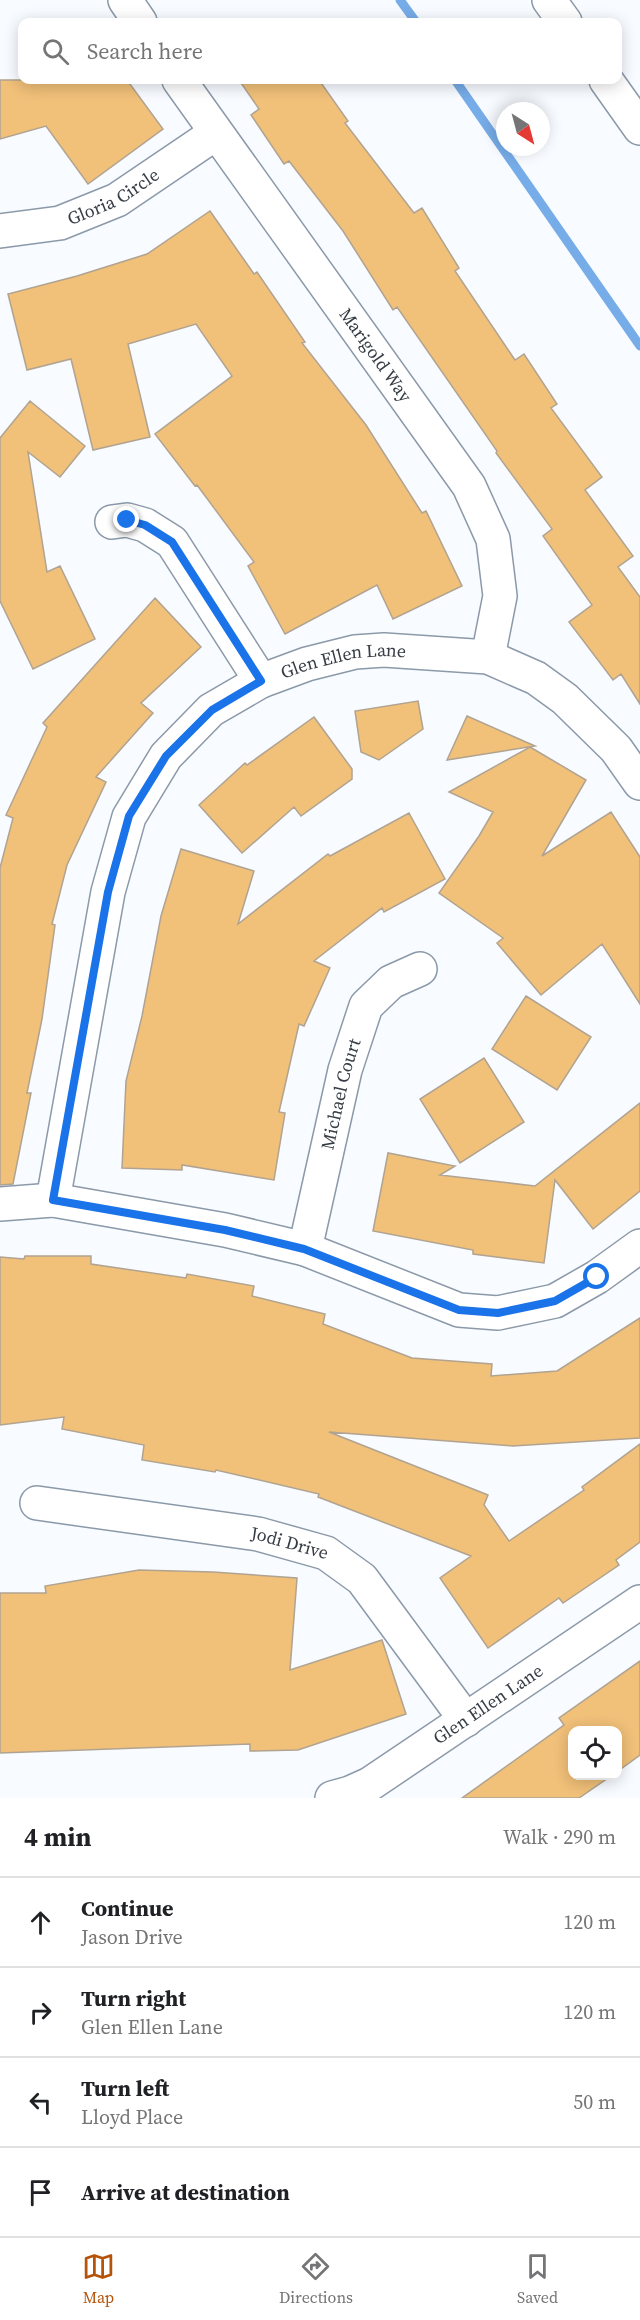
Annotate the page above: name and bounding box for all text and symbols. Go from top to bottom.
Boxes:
search box [18,18,622,84]
icon: search [39,35,72,68]
text: Search here [87,36,203,66]
north arrow [496,102,550,156]
street label: Gloria Circle [63,162,164,231]
street label: Marigold Way [334,303,419,408]
route end [113,506,139,532]
street label: Glen Ellen Lane [277,637,407,685]
street label: Michael Court [315,1035,367,1152]
route start [583,1263,609,1289]
street label: Jodi Drive [248,1520,331,1565]
street label: Glen Ellen Lane [428,1658,548,1750]
map controls [568,1726,622,1780]
button: locate [568,1726,622,1780]
text: 4 min [24,1819,91,1855]
text: Walk · 290 m [503,1823,616,1851]
text: Continue [81,1893,174,1923]
icon: ahead [24,1906,57,1939]
text: 120 m [563,1908,616,1936]
text: Jason Drive [81,1923,183,1951]
text: Turn right [81,1983,186,2013]
icon: right [24,1996,57,2029]
text: 120 m [563,1998,616,2026]
text: Glen Ellen Lane [81,2013,223,2041]
text: Turn left [81,2073,169,2103]
icon: left [24,2086,57,2119]
text: 50 m [573,2088,616,2116]
text: Lloyd Place [81,2103,183,2131]
icon: arrive [24,2176,57,2209]
text: Arrive at destination [81,2177,290,2207]
tab: Map [82,2250,115,2308]
tab: Directions [279,2250,353,2308]
tab: Saved [517,2250,558,2308]

